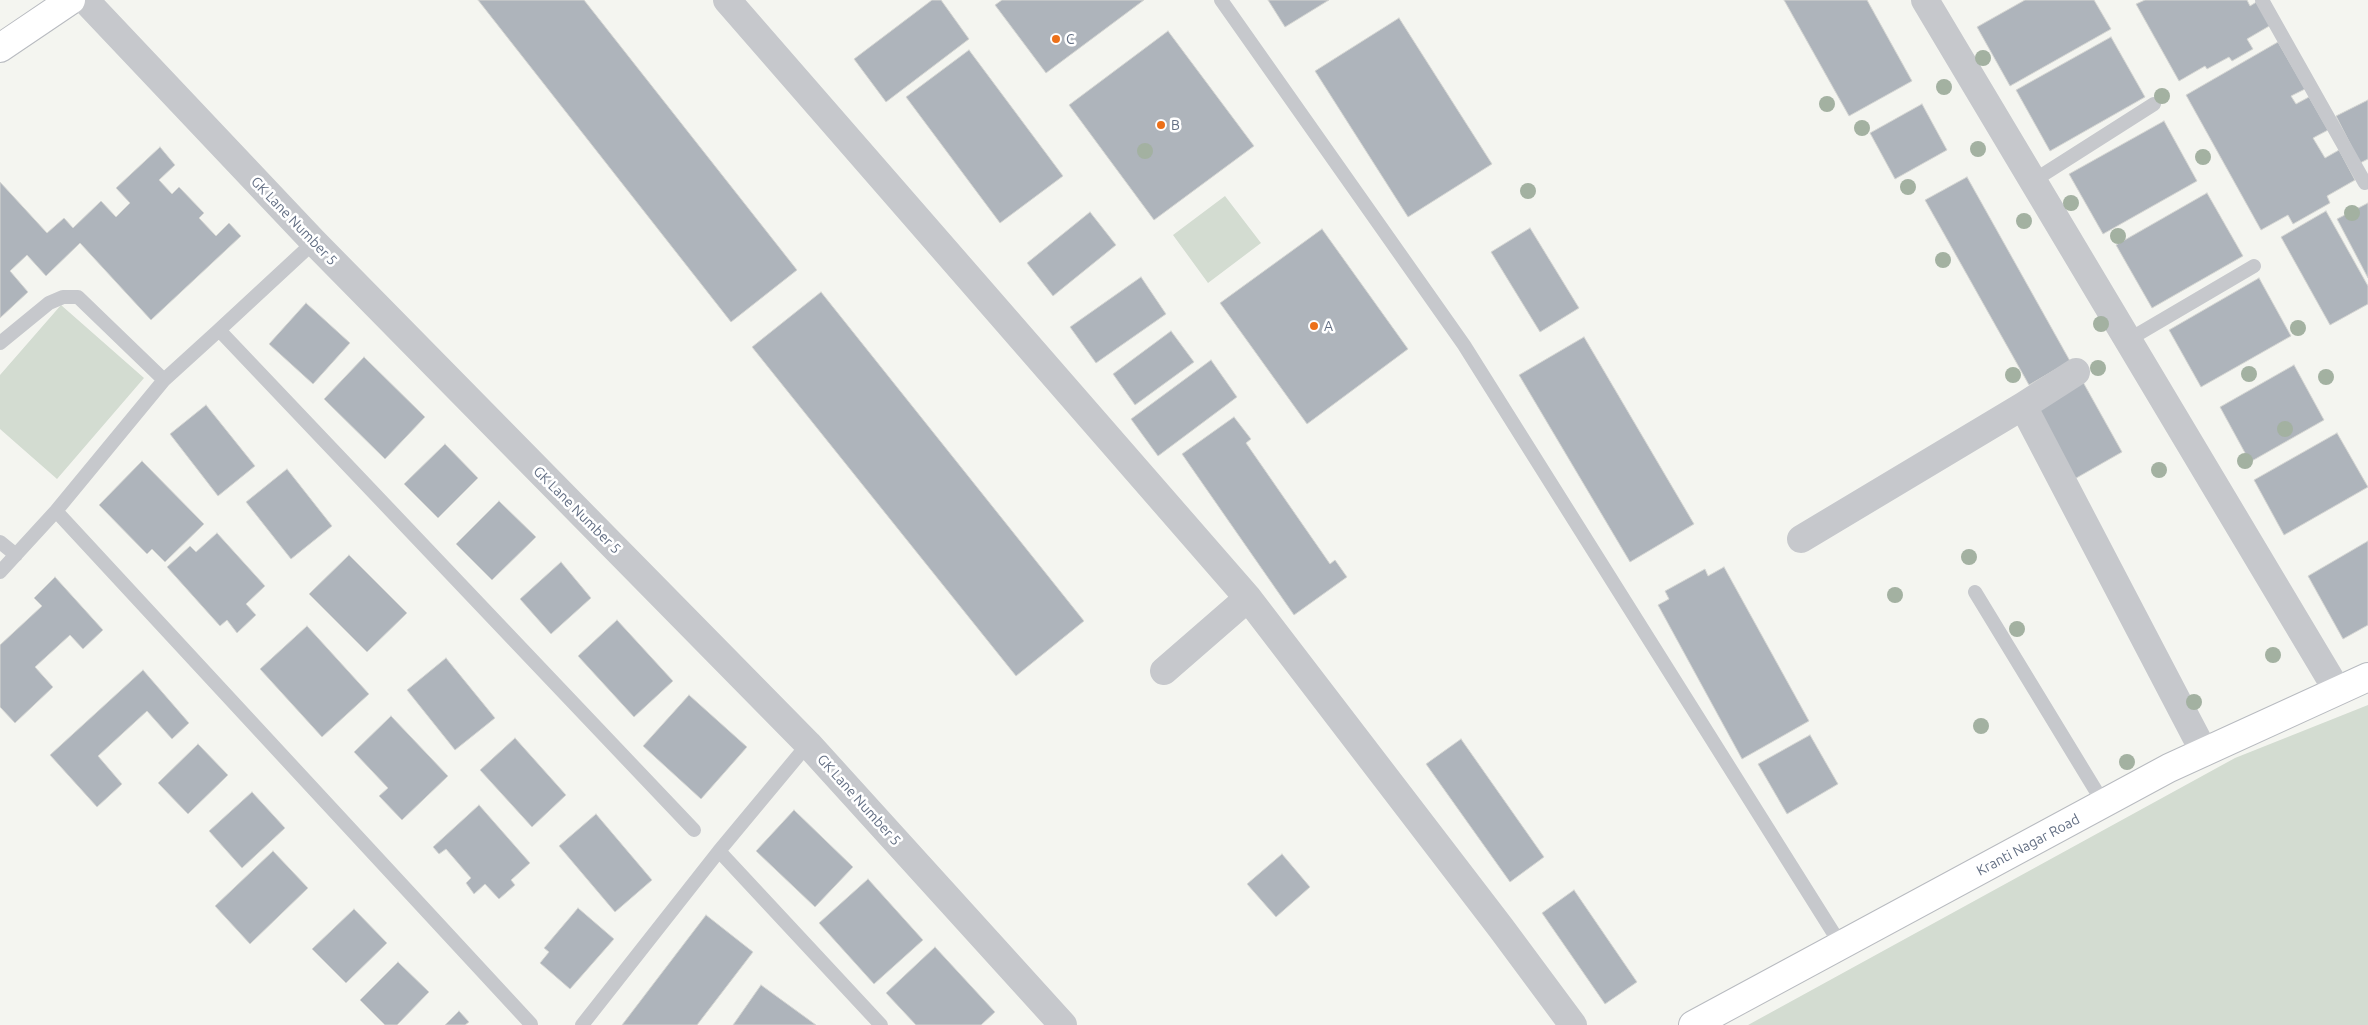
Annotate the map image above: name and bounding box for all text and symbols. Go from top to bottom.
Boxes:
place label: C [1066,31,1075,47]
marker: C [1050,33,1062,45]
place label: B [1171,117,1180,133]
marker: B [1155,119,1167,131]
street label: GK Lane Number 5 [247,173,341,269]
place label: A [1324,318,1333,334]
marker: A [1308,320,1320,332]
street label: GK Lane Number 5 [530,463,624,557]
street label: GK Lane Number 5 [814,751,904,849]
street label: Kranti Nagar Road [1974,811,2082,879]

